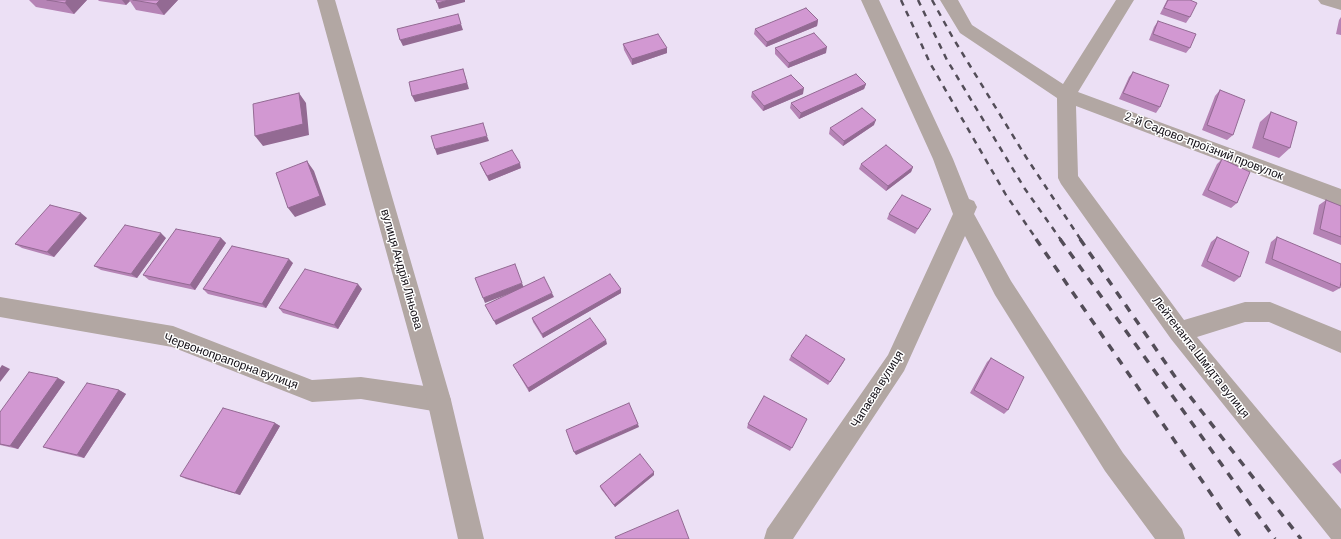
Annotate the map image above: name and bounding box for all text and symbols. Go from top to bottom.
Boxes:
street label: 2-й Садово-проїзний провулок [1123,109,1285,183]
street label: вулиця Андрія Ліньова [378,207,426,331]
street label: Лейтенанта Шмідта вулиця [1149,293,1253,421]
street label: Червонопрапорна вулиця [162,330,300,392]
street label: Чапаєва вулиця [848,348,906,430]

